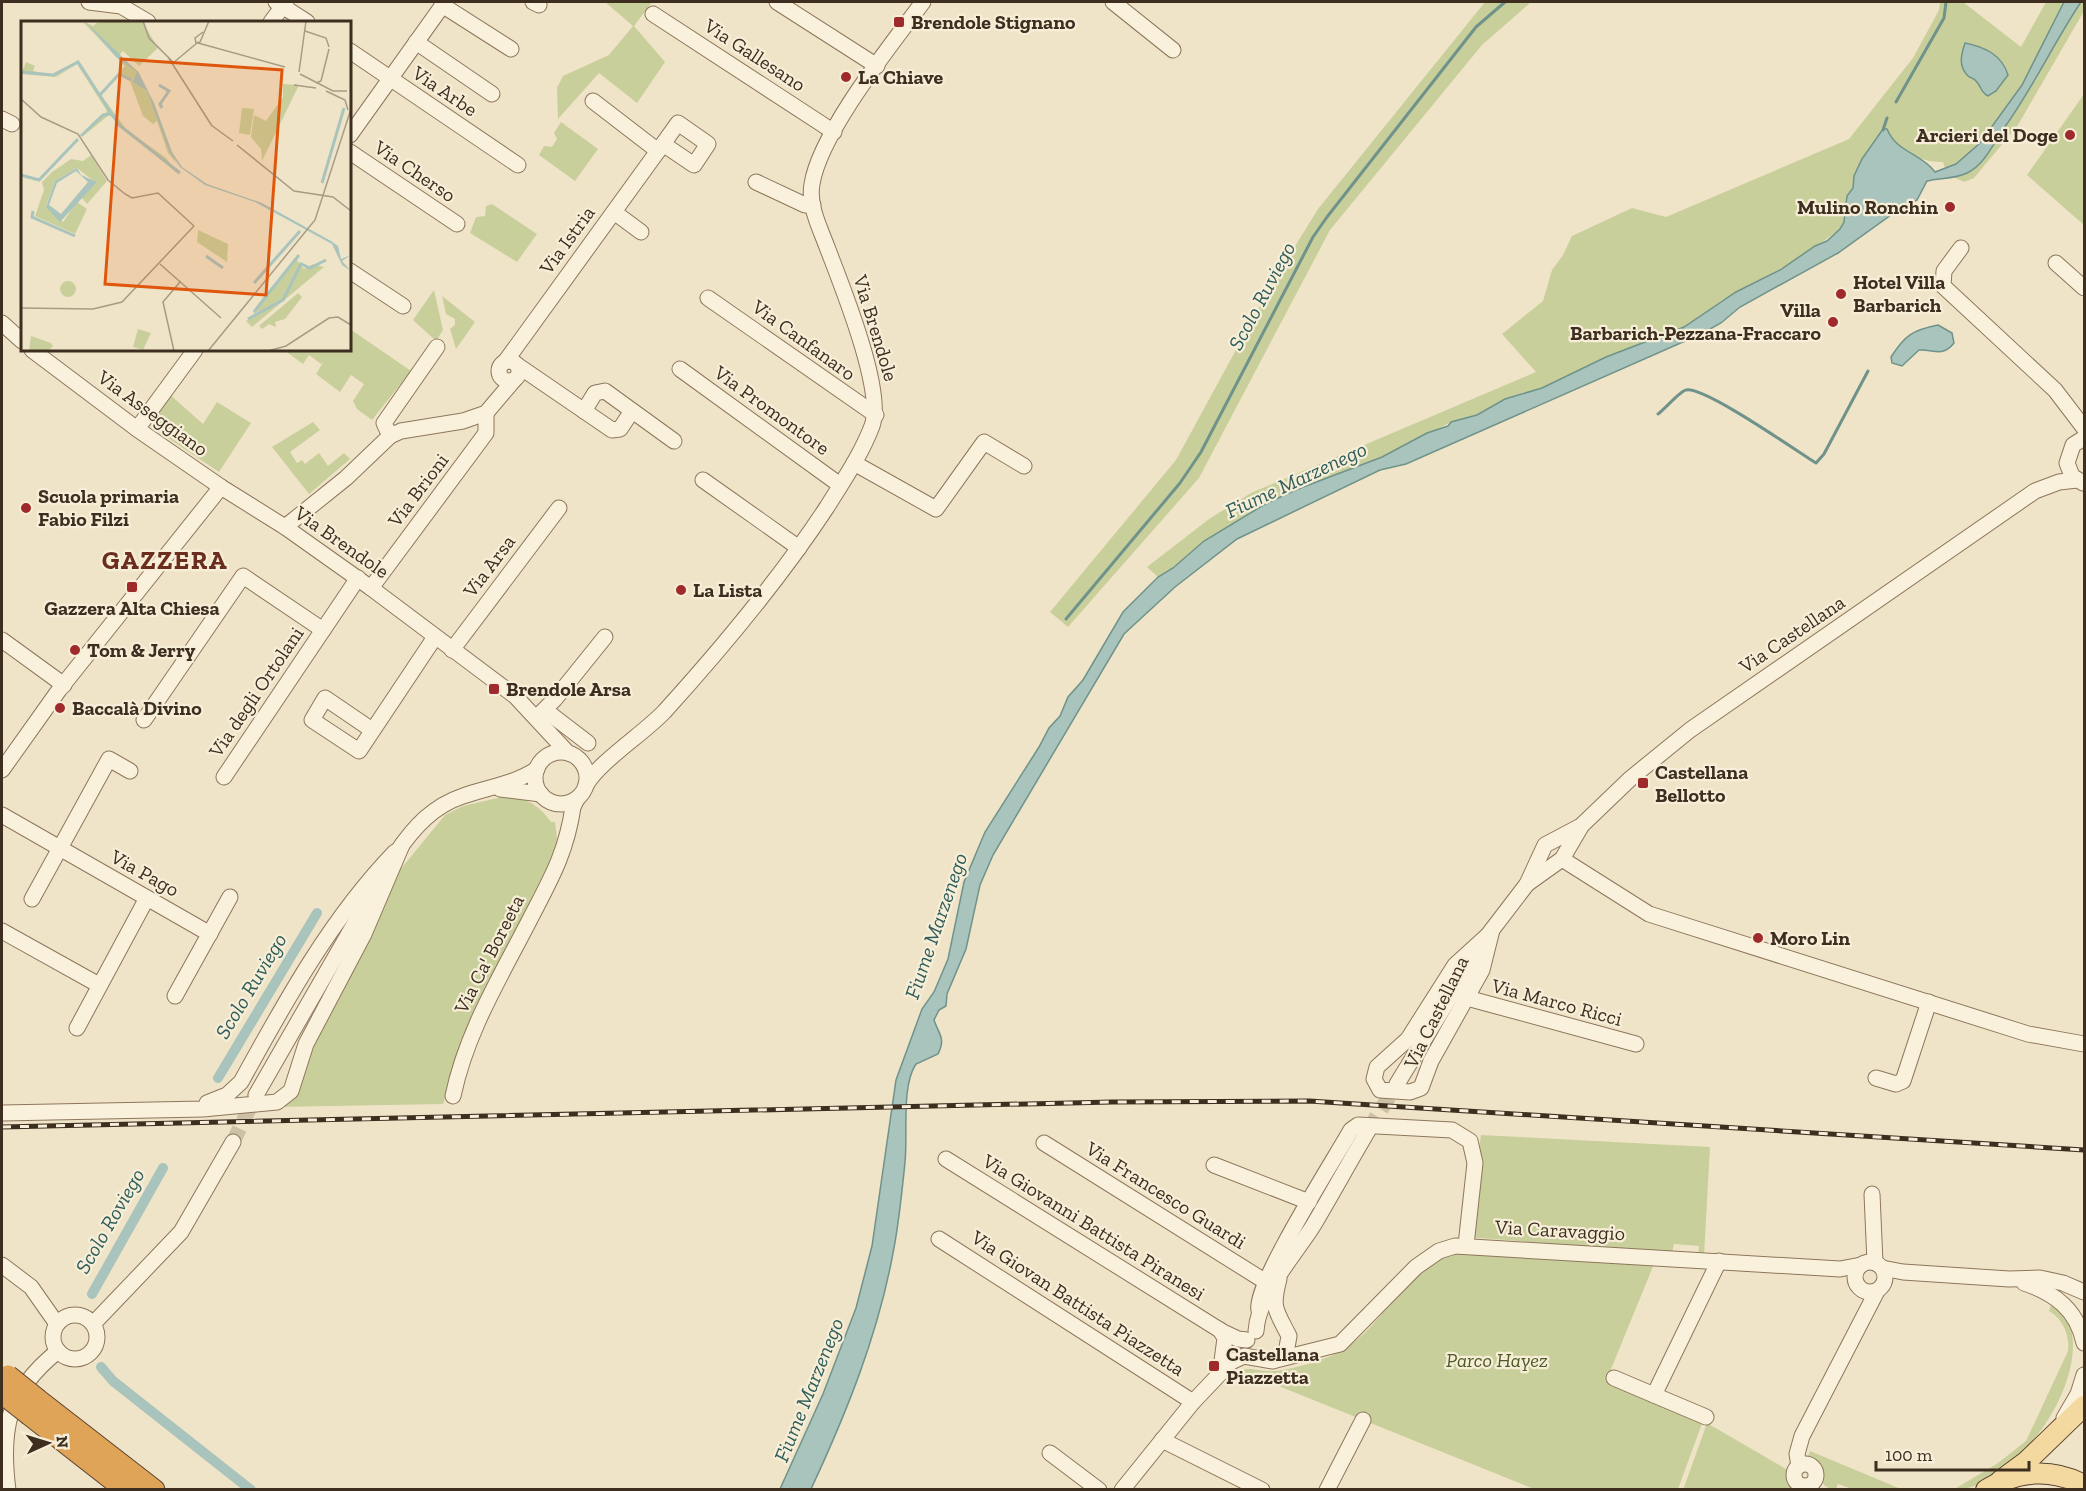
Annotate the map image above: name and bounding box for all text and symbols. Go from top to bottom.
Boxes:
place label: Brendole Stignano [911,10,1076,34]
street label: Via Gallesano [699,13,810,97]
marker: Brendole Stignano [892,15,906,29]
inset map [21,21,351,351]
street label: Via Arbe [407,60,482,121]
place label: La Chiave [858,65,943,89]
marker: La Chiave [839,70,853,84]
place label: Arcieri del Doge [1916,123,2058,147]
marker: Arcieri del Doge [2063,128,2077,142]
street label: Via Cherso [369,134,460,207]
place label: Mulino Ronchin [1797,195,1938,219]
marker: Mulino Ronchin [1943,200,1957,214]
street label: Via Istria [534,201,600,280]
water label: Scolo Ruviego [1223,238,1300,354]
place label: Hotel Villa Barbarich [1853,270,1945,317]
street label: Via Brendole [848,271,904,384]
marker: Hotel Villa Barbarich [1834,287,1848,301]
street label: Via Canfanaro [747,294,860,386]
place label: Villa Barbarich-Pezzana-Fraccaro [1570,298,1822,345]
marker: Villa Barbarich-Pezzana-Fraccaro [1826,315,1840,329]
street label: Via Promontore [709,359,834,460]
street label: Via Asseggiano [92,364,213,461]
water label: Fiume Marzenego [1221,436,1370,523]
street label: Via Brioni [382,448,454,532]
place label: Scuola primaria Fabio Filzi [38,484,179,531]
street label: Via Brendole [289,500,394,583]
marker: Scuola primaria Fabio Filzi [19,501,33,515]
street label: Via Arsa [457,530,520,603]
district label: GAZZERA [102,544,228,576]
place label: La Lista [693,578,762,602]
marker: Gazzera Alta Chiesa [125,580,139,594]
marker: La Lista [674,583,688,597]
street label: Via Castellana [1734,590,1850,679]
place label: Gazzera Alta Chiesa [44,596,220,620]
street label: Via degli Ortolani [203,622,309,762]
place label: Tom & Jerry [87,638,196,662]
marker: Tom & Jerry [68,643,82,657]
place label: Brendole Arsa [506,677,631,701]
marker: Brendole Arsa [487,682,501,696]
place label: Baccalà Divino [72,696,202,720]
marker: Baccalà Divino [53,701,67,715]
place label: Castellana Bellotto [1655,760,1748,807]
marker: Castellana Bellotto [1636,776,1650,790]
street label: Via Pago [106,844,183,902]
water label: Fiume Marzenego [899,849,972,1002]
street label: Via Ca' Boreeta [448,891,529,1018]
place label: Moro Lin [1770,926,1850,950]
water label: Scolo Ruviego [209,928,292,1043]
marker: Moro Lin [1751,931,1765,945]
street label: Via Castellana [1398,952,1474,1073]
street label: Via Marco Ricci [1488,973,1625,1031]
street label: Via Francesco Guardi [1081,1135,1251,1254]
street label: Via Giovanni Battista Piranesi [978,1148,1210,1306]
water label: Scolo Roviego [69,1164,150,1278]
street label: Via Caravaggio [1493,1215,1626,1245]
street label: Via Giovan Battista Piazzetta [966,1224,1189,1381]
water label: Fiume Marzenego [768,1314,849,1465]
place label: Castellana Piazzetta [1226,1342,1319,1389]
park label: Parco Hayez [1446,1348,1548,1372]
marker: Castellana Piazzetta [1207,1359,1221,1373]
north arrow [18,1413,78,1473]
scale bar [1876,1434,2029,1472]
text: N [53,1435,72,1449]
text: 100 m [1885,1444,1933,1466]

